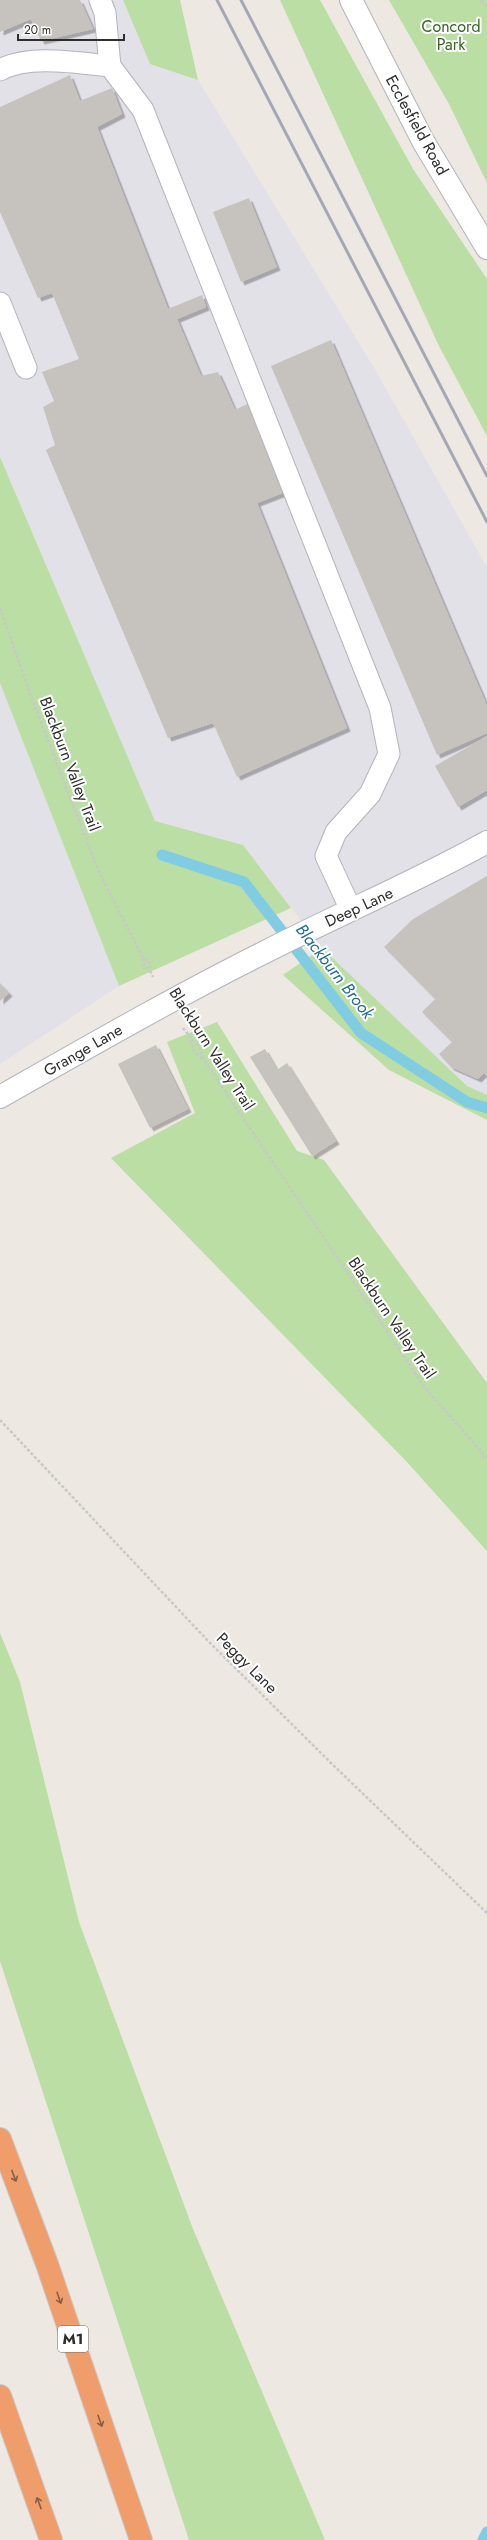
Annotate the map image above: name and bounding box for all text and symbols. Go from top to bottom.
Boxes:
park label: Concord Park [421,15,481,56]
scale bar [18,16,124,42]
text: 20 m [24,21,51,39]
street label: Ecclesfield Road [380,71,454,179]
street label: Blackburn Valley Trail [34,693,106,835]
street label: Deep Lane [321,881,397,933]
water label: Blackburn Brook [290,918,380,1024]
street label: Blackburn Valley Trail [164,983,260,1115]
street label: Grange Lane [39,1018,127,1082]
street label: Blackburn Valley Trail [343,1253,441,1383]
street label: Peggy Lane [211,1627,283,1699]
one-way arrow [10,2169,18,2181]
one-way arrow [55,2291,63,2303]
road number: M1 [58,2326,88,2352]
one-way arrow [97,2414,105,2426]
one-way arrow [34,2497,42,2509]

